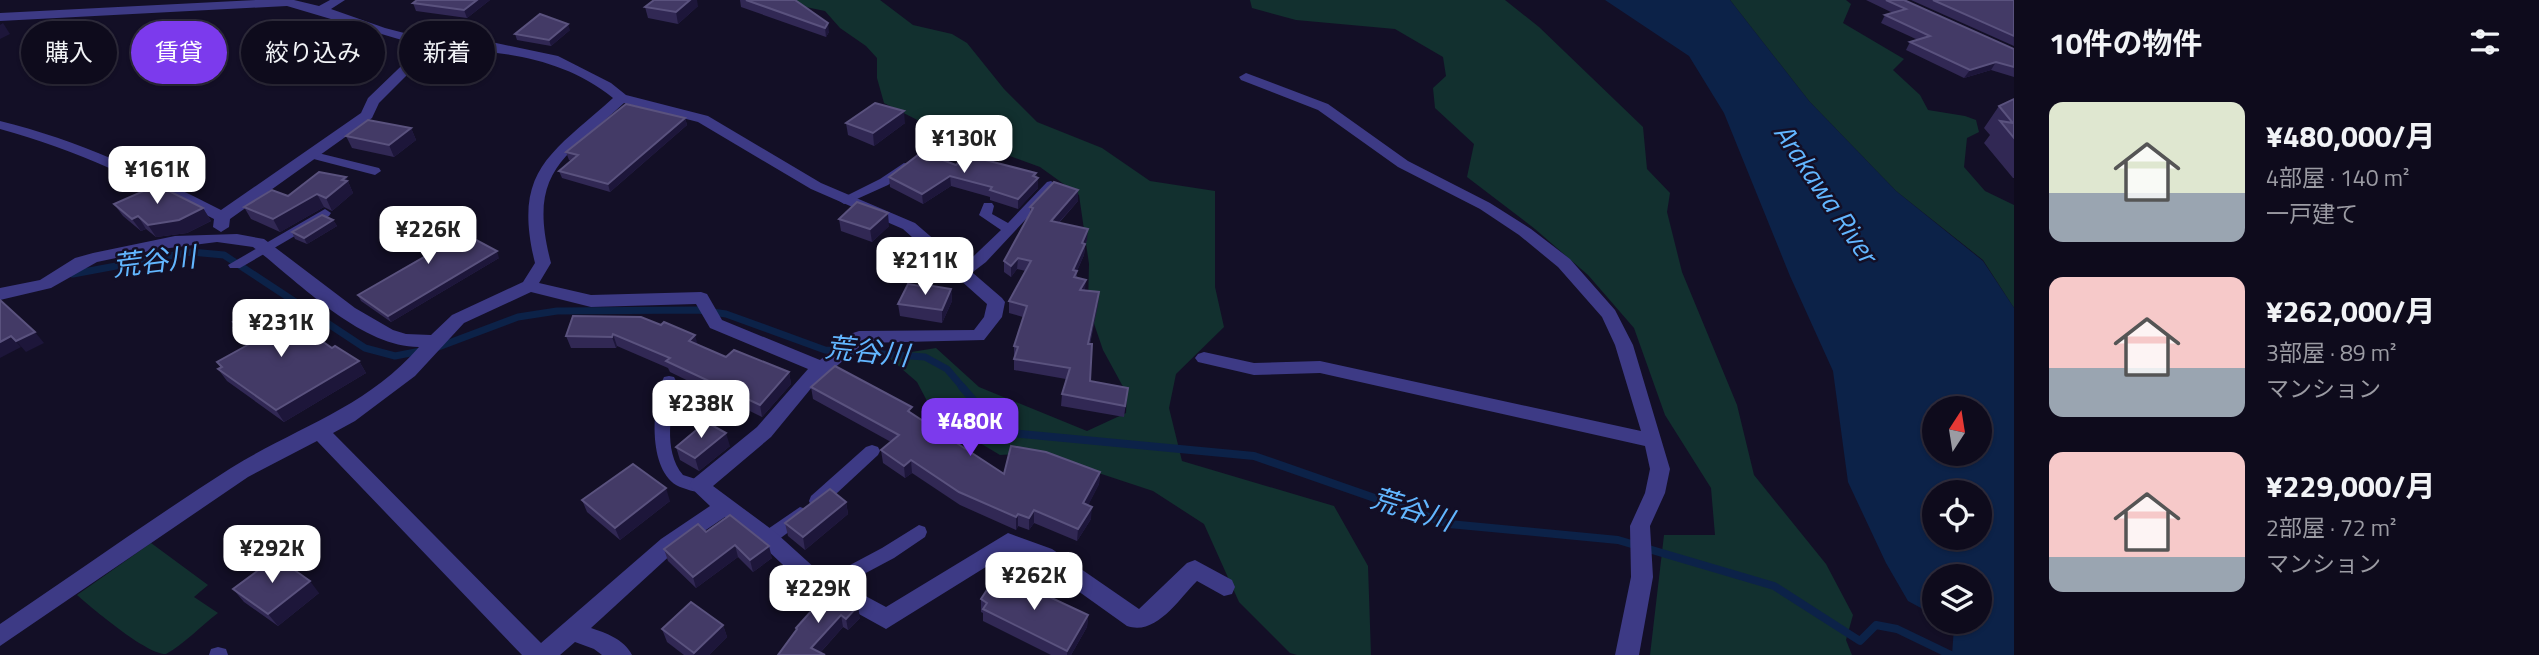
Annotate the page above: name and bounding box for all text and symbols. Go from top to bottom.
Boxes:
text: 10件の物件 [2049,20,2203,66]
chip: 購入 [21,21,117,84]
chip: 賃貸 [131,21,227,84]
chip: 絞り込み [241,21,385,84]
chip: 新着 [399,21,495,84]
icon: filters [2466,23,2504,61]
text: ¥480,000/月 [2266,113,2435,159]
water label: Arakawa River [1764,114,1891,274]
pin: ¥130K [915,116,1013,175]
text: ¥130K [931,120,997,155]
icon: home [2105,130,2189,214]
pin: ¥161K [108,146,206,206]
text: ¥161K [124,151,190,186]
text: 4部屋 · 140 m² [2266,160,2409,195]
text: 一戸建て [2266,196,2358,231]
pin: ¥226K [379,206,477,266]
text: ¥226K [395,211,461,246]
water label: 荒谷川 [110,234,201,287]
pin: ¥211K [876,238,974,297]
text: ¥211K [892,242,958,277]
text: ¥262,000/月 [2266,288,2435,334]
pin: ¥231K [232,300,330,359]
text: ¥231K [248,304,314,339]
icon: home [2105,305,2189,389]
water label: 荒谷川 [823,325,914,377]
text: 3部屋 · 89 m² [2266,335,2396,370]
text: マンション [2266,371,2381,406]
pin: ¥238K [652,380,750,440]
text: ¥238K [668,385,734,420]
north arrow [1922,396,1992,466]
map controls [1922,396,1992,634]
pin: ¥480K [921,398,1019,458]
text: ¥480K [937,403,1003,438]
text: ¥229,000/月 [2266,463,2435,509]
water label: 荒谷川 [1366,476,1461,542]
button: locate [1922,480,1992,550]
icon: home [2105,480,2189,564]
text: 2部屋 · 72 m² [2266,510,2396,545]
pin: ¥292K [223,526,321,585]
text: ¥292K [239,530,305,565]
text: マンション [2266,546,2381,581]
pin: ¥262K [985,552,1083,612]
text: ¥262K [1001,557,1067,592]
button: layers [1922,564,1992,634]
pin: ¥229K [769,566,867,625]
text: ¥229K [785,570,851,605]

